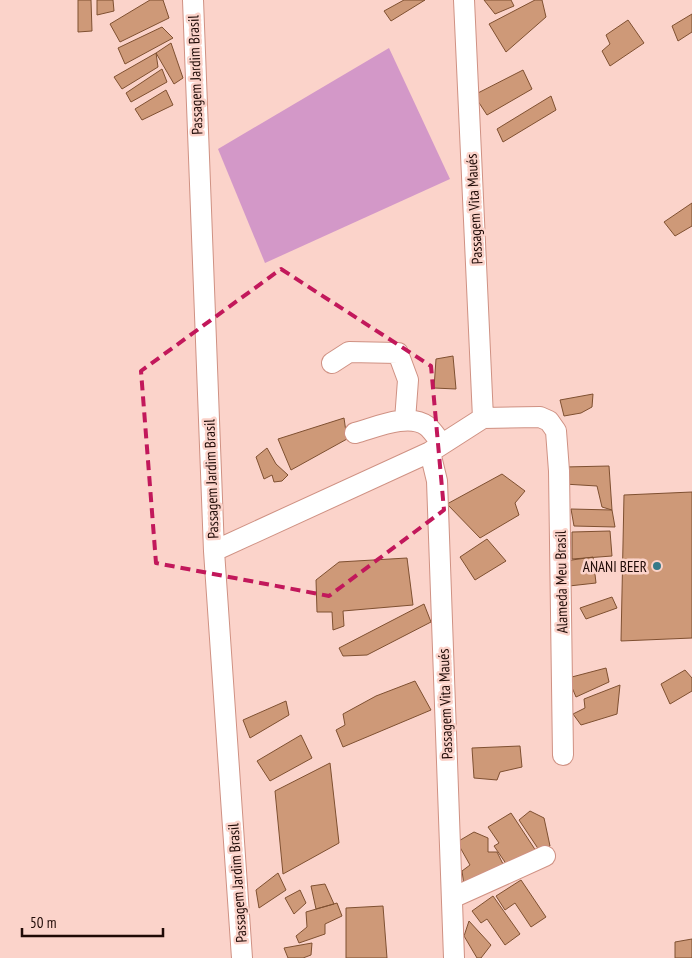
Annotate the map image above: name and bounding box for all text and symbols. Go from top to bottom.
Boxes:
street label: Passagem Jardim Brasil [183,14,207,135]
street label: Passagem Vita Maués [462,153,486,265]
street label: Passagem Jardim Brasil [199,418,223,539]
street label: Alameda Meu Brasil [551,530,571,633]
place label: ANANI BEER [583,557,647,576]
marker: ANANI BEER [651,560,663,572]
street label: Passagem Vita Maués [434,648,456,760]
street label: Passagem Jardim Brasil [223,822,251,943]
scale bar [22,906,164,938]
text: 50 m [30,913,56,932]

